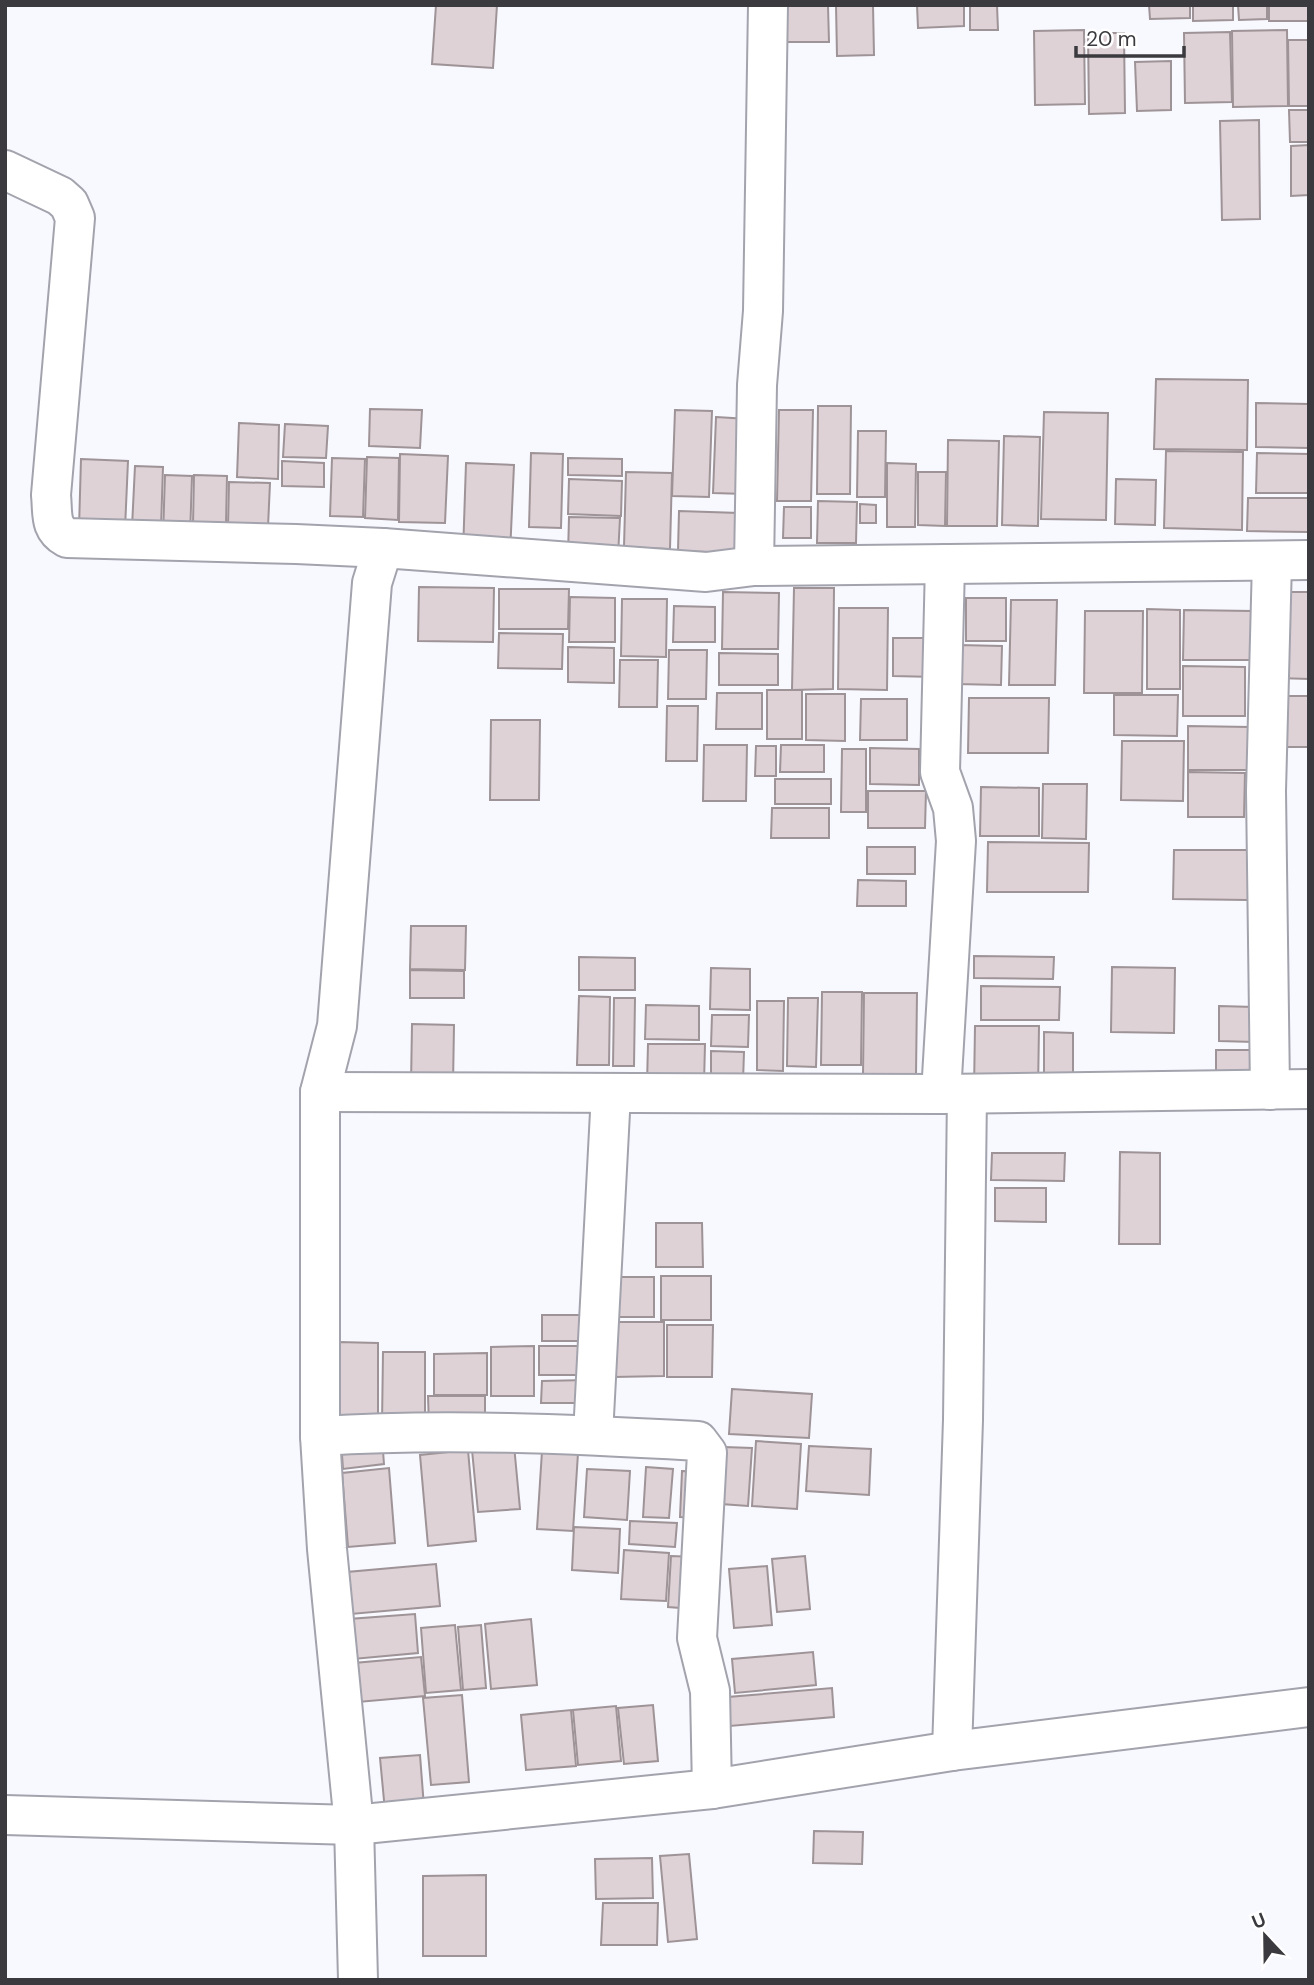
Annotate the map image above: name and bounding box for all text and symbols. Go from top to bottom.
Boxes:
scale bar [1076,14,1184,58]
text: 20 m [1086,25,1137,53]
north arrow [1230,1901,1300,1971]
text: U [1248,1907,1270,1935]

